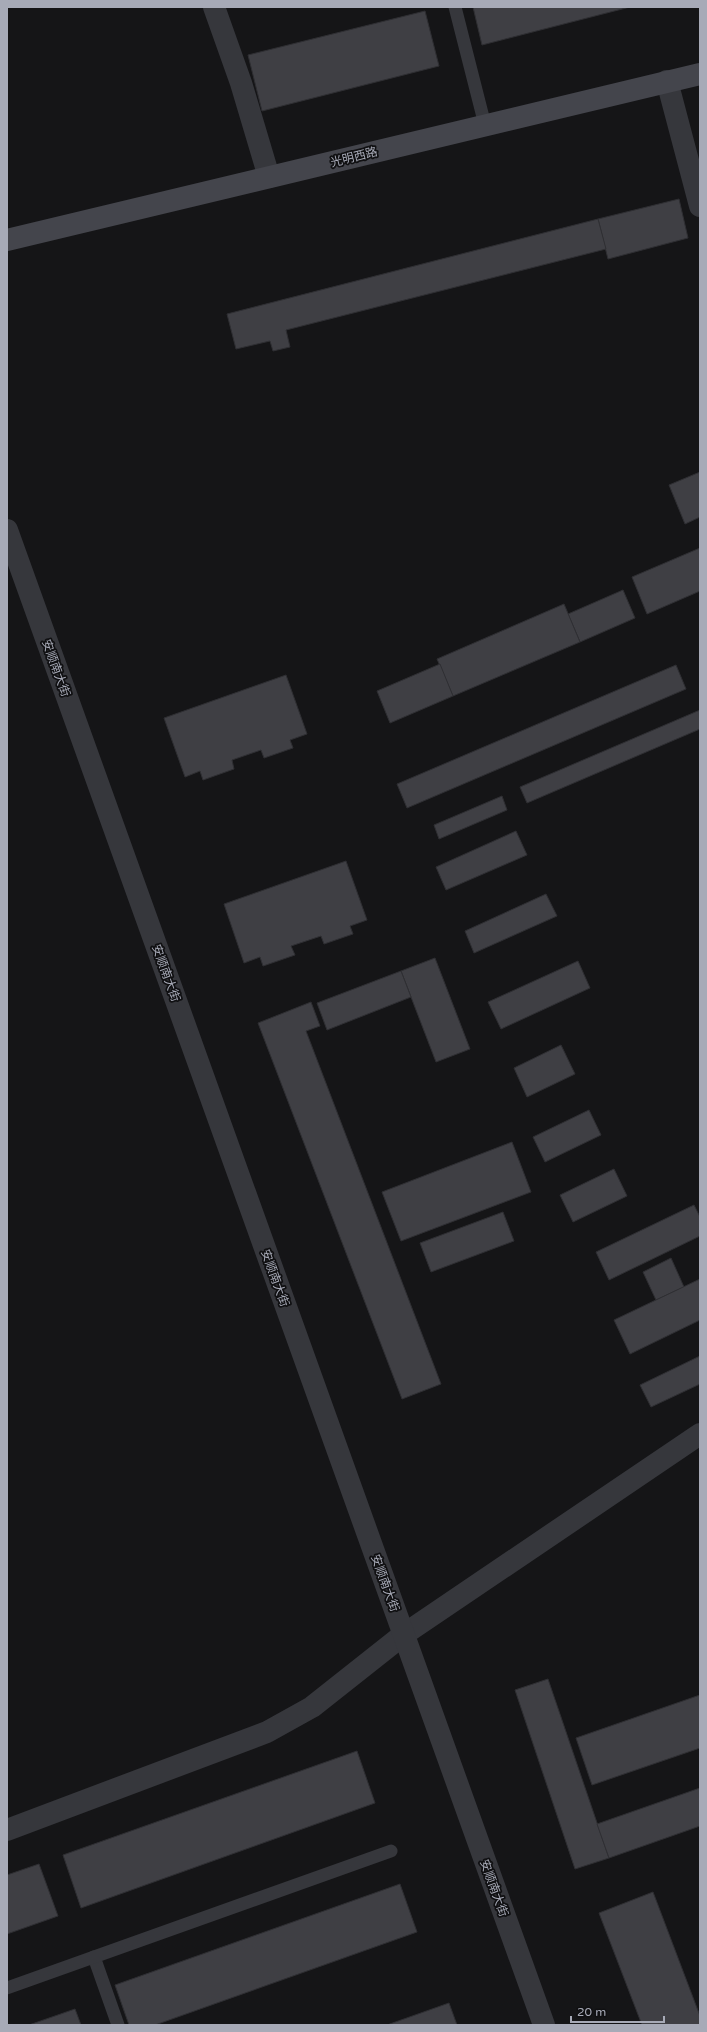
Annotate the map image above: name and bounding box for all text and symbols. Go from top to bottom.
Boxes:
street label: 光明西路 [329,144,379,170]
street label: 安顺南大街 [39,637,73,699]
street label: 安顺南大街 [149,942,183,1004]
street label: 安顺南大街 [258,1247,292,1309]
street label: 安顺南大街 [368,1552,402,1614]
street label: 安顺南大街 [477,1857,511,1919]
scale bar [571,1998,664,2024]
text: 20 m [577,2005,606,2019]

